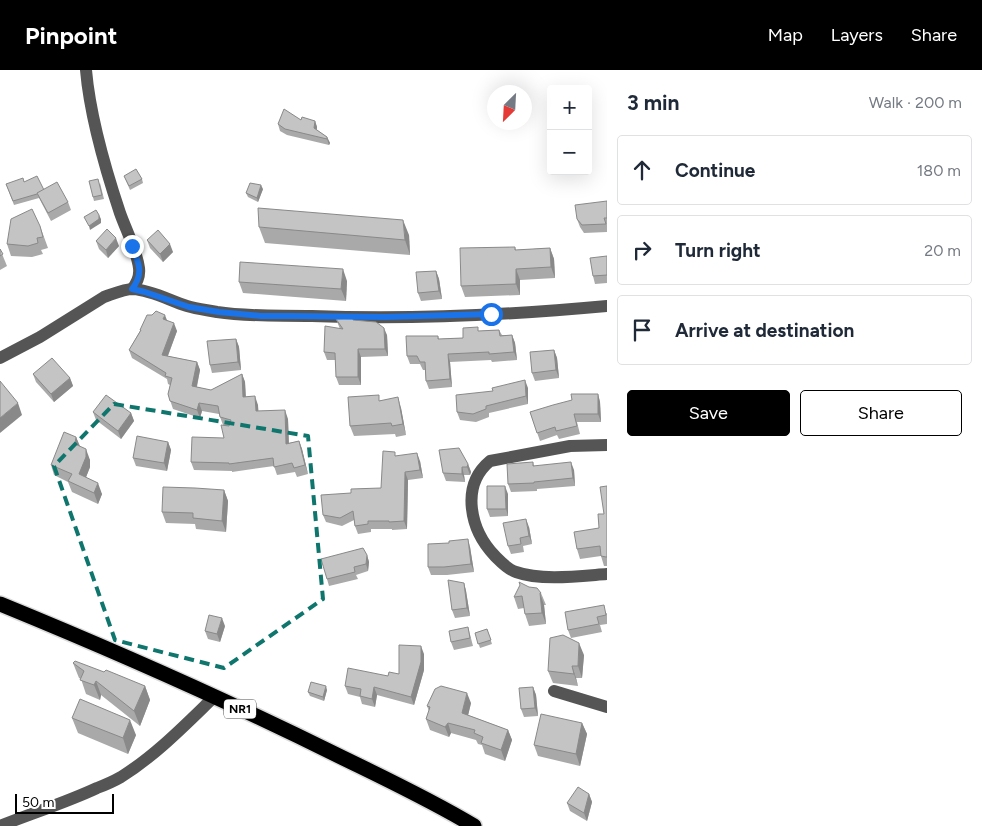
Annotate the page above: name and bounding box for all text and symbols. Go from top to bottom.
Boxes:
text: Pinpoint [25,21,117,50]
text: Map [768,24,803,46]
text: Layers [831,24,883,46]
text: Share [911,24,957,46]
north arrow [487,85,532,130]
map controls [547,85,592,175]
button: + [547,85,592,130]
text: 3 min [627,90,679,115]
text: Walk · 200 m [869,93,962,112]
button: − [547,130,592,175]
icon: ahead [628,156,656,184]
text: Continue [675,159,755,182]
text: 180 m [917,161,961,180]
route end [121,235,144,258]
icon: right [628,236,656,264]
text: Turn right [675,239,761,262]
text: 20 m [924,241,961,260]
route start [480,303,503,326]
icon: arrive [628,316,656,344]
text: Arrive at destination [675,319,854,342]
button: Save [627,390,790,436]
button: Share [800,390,962,436]
road number: NR1 [224,700,256,718]
scale bar [15,791,114,814]
text: 50 m [22,794,54,811]

